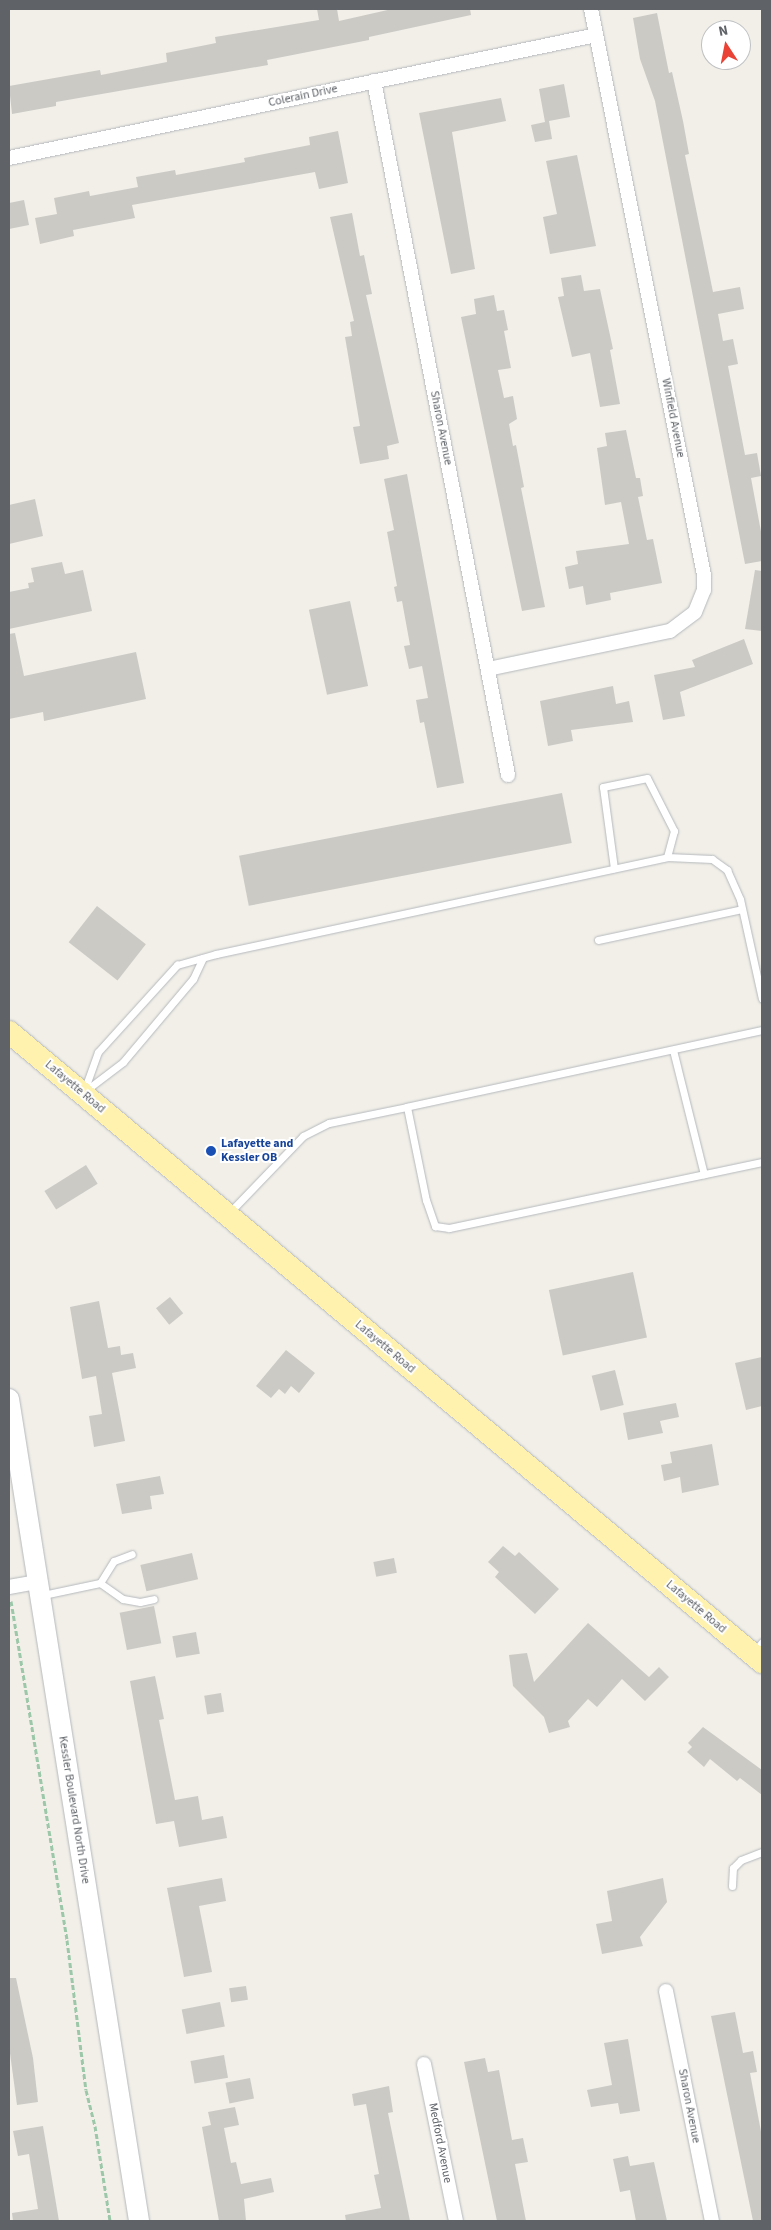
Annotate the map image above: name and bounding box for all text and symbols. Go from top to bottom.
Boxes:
north arrow [701,20,751,70]
text: N [717,21,730,42]
street label: Colerain Drive [267,82,339,110]
street label: Winfield Avenue [658,377,688,459]
street label: Sharon Avenue [427,390,455,466]
street label: Lafayette Road [42,1058,108,1116]
place label: Lafayette and Kessler OB [221,1137,293,1165]
marker: Lafayette and Kessler OB [205,1145,217,1157]
street label: Lafayette Road [352,1318,418,1376]
street label: Lafayette Road [663,1578,729,1636]
street label: Kessler Boulevard North Drive [55,1735,93,1885]
street label: Sharon Avenue [675,2068,703,2144]
street label: Medford Avenue [425,2102,455,2184]

